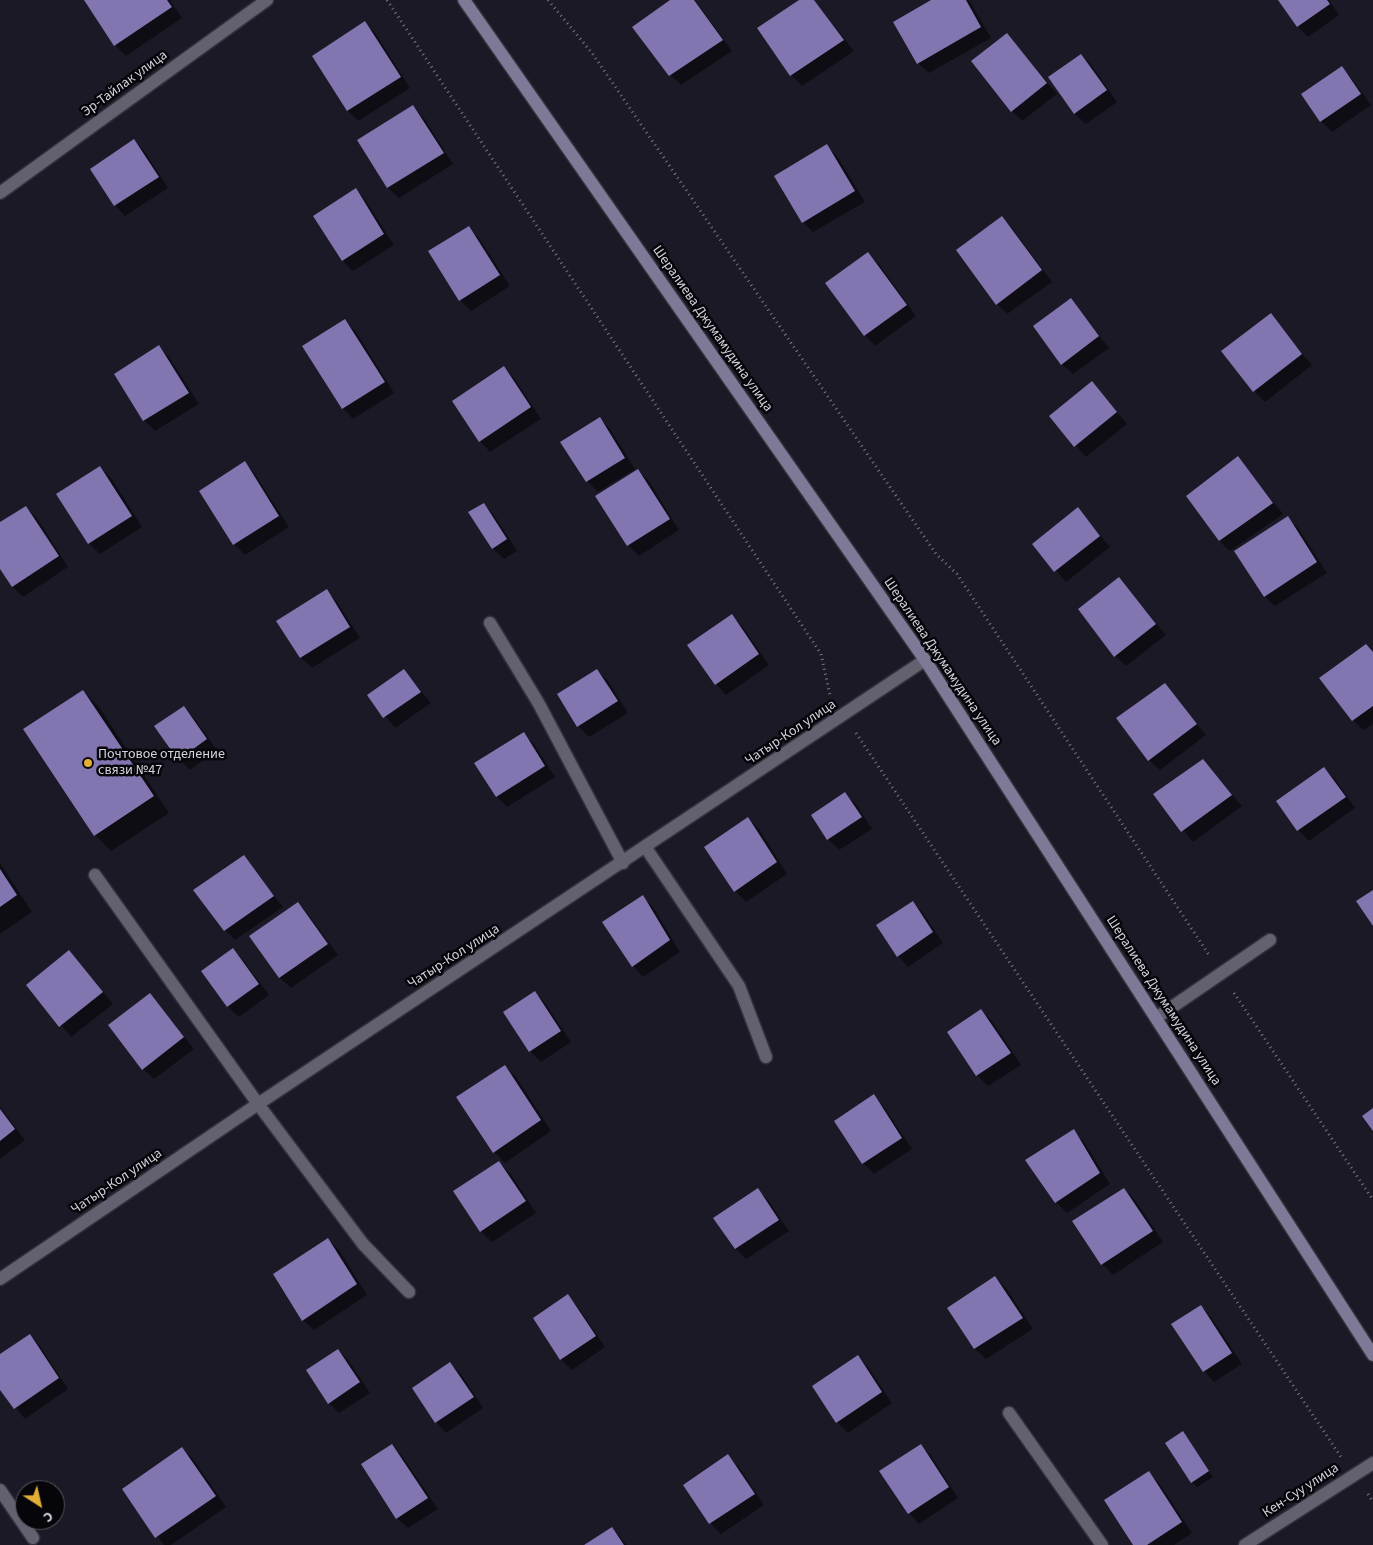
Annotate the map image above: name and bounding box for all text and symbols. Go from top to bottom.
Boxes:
street label: Эр-Тайлак улица [79,47,171,121]
street label: Шералиева Джумамудина улица [648,243,776,415]
street label: Шералиева Джумамудина улица [879,575,1005,749]
street label: Чатыр-Кол улица [742,696,840,770]
place label: Почтовое отделение связи №47 [98,747,225,780]
marker: Почтовое отделение связи №47 [82,757,94,769]
street label: Шералиева Джумамудина улица [1102,913,1224,1089]
street label: Чатыр-Кол улица [405,921,503,993]
street label: Чатыр-Кол улица [68,1145,166,1219]
street label: Кен-Суу улица [1260,1460,1342,1522]
north arrow [15,1480,65,1530]
text: С [39,1506,57,1527]

